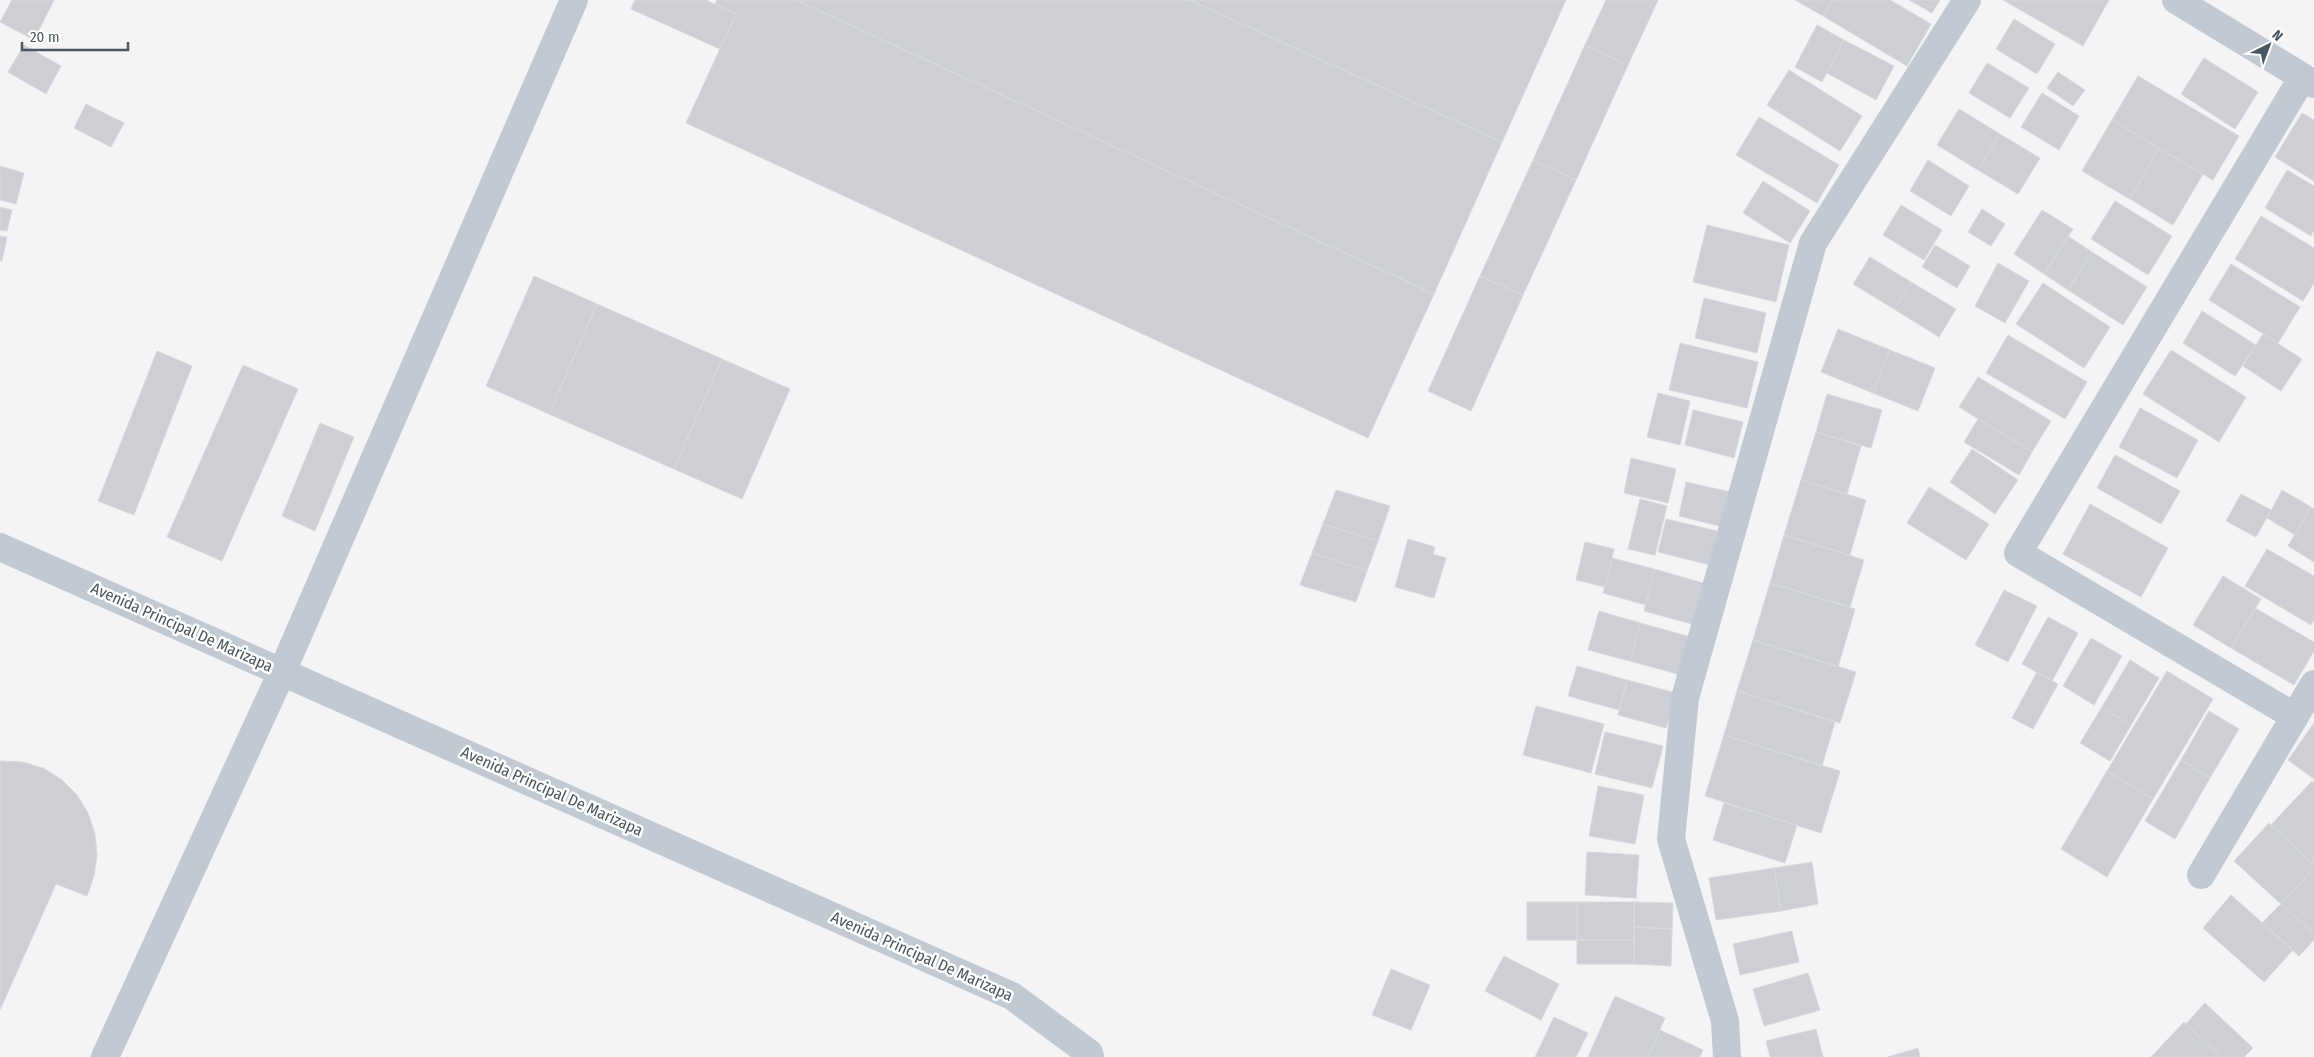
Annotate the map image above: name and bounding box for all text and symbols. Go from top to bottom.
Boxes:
scale bar [22,20,129,52]
north arrow [2244,20,2294,70]
text: N [2269,27,2286,45]
text: 20 m [30,28,60,46]
street label: Avenida Principal De Marizapa [88,578,276,676]
street label: Avenida Principal De Marizapa [458,742,646,840]
street label: Avenida Principal De Marizapa [828,907,1016,1005]

